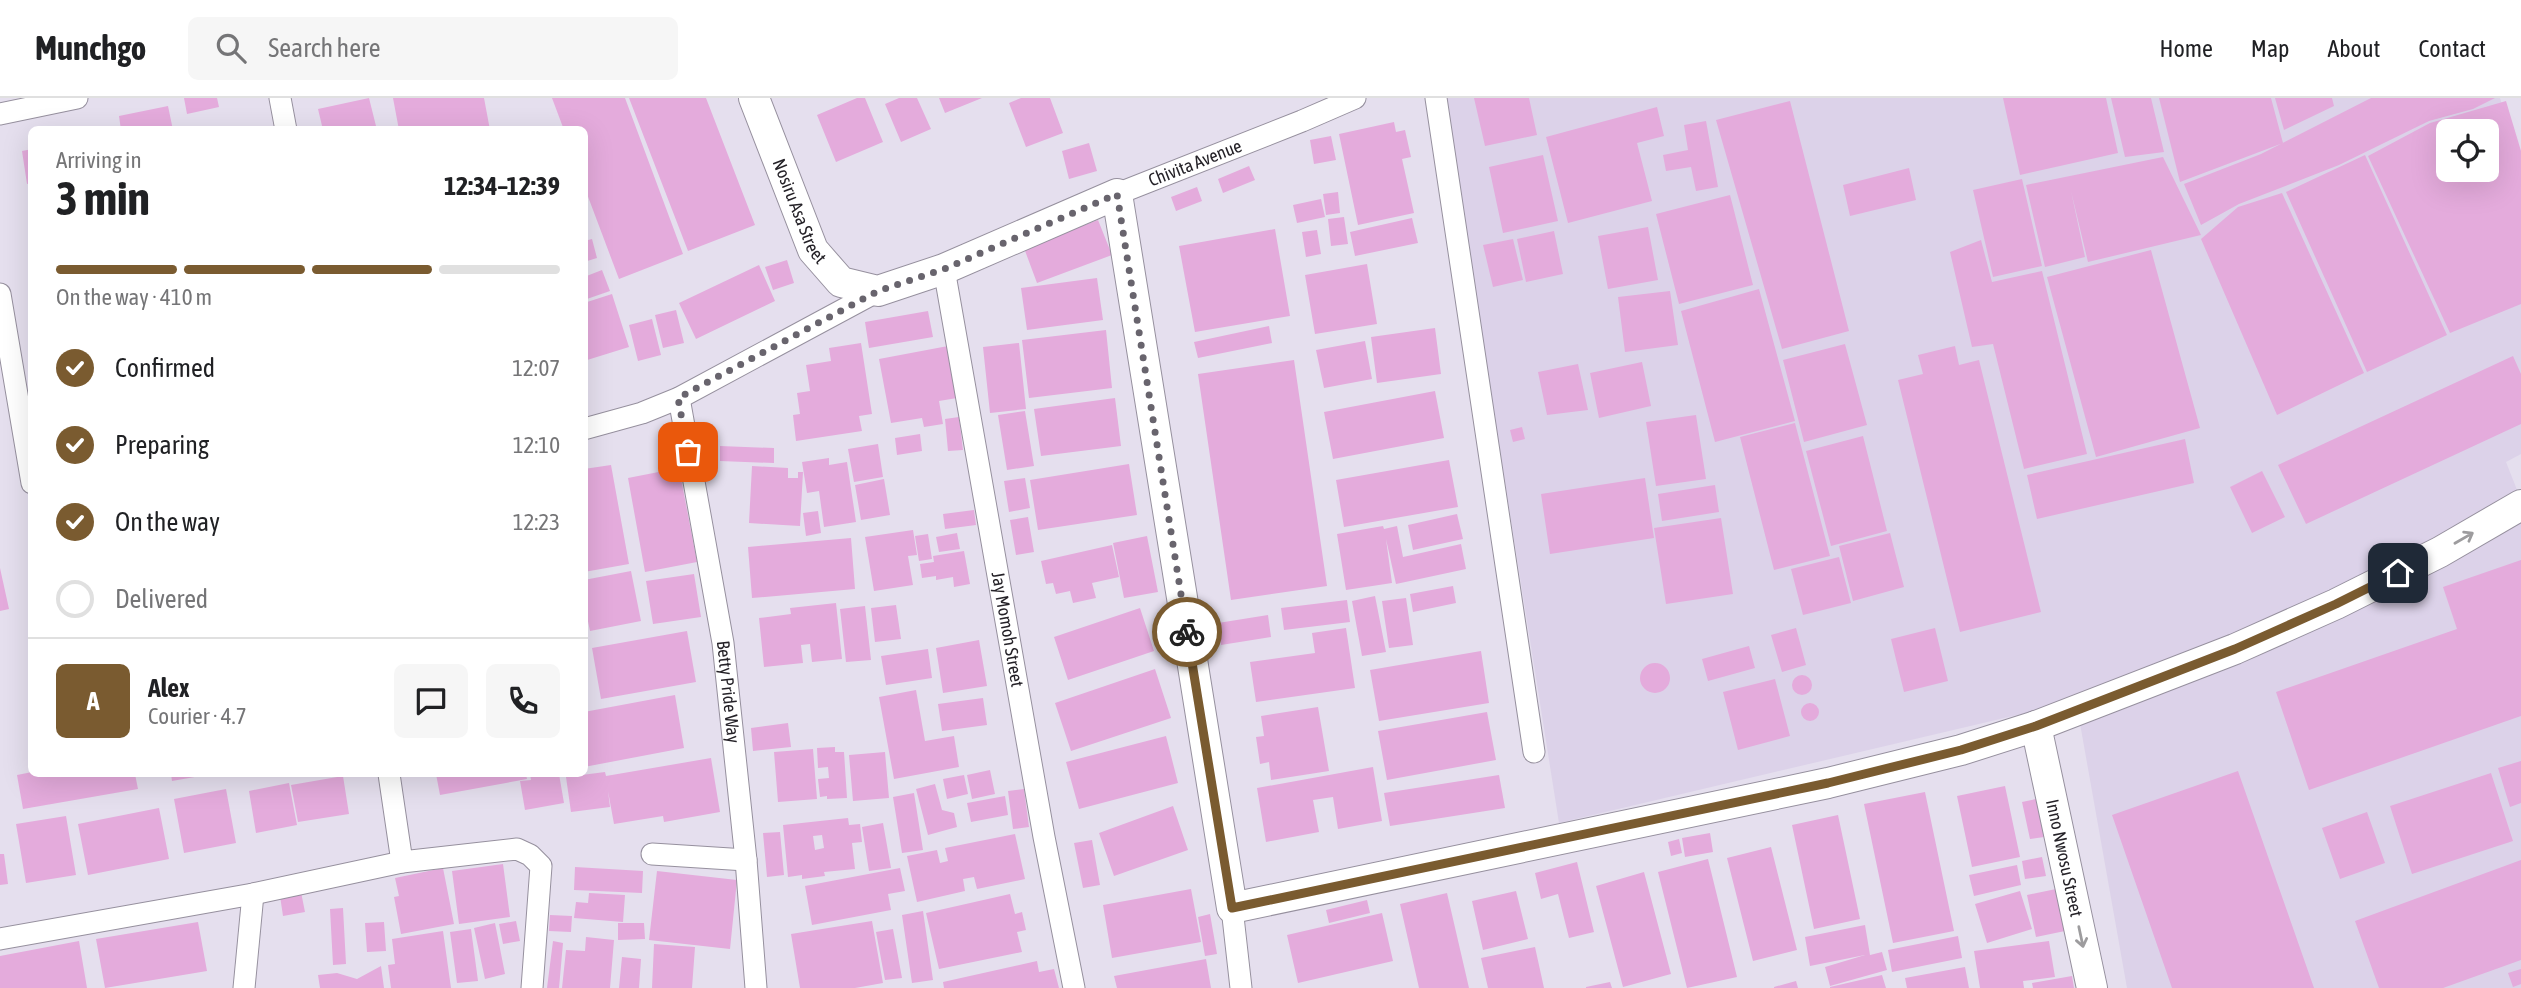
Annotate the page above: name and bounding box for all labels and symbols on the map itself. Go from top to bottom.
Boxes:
street label: Chivita Avenue [1145,135,1245,191]
street label: Nosiru Asa Street [769,156,831,268]
pin [658,422,718,482]
one-way arrow [2453,531,2474,544]
pin [2368,543,2428,603]
street label: Jay Momoh Street [987,570,1028,689]
courier [1152,597,1222,667]
street label: Betty Pride Way [713,640,745,744]
street label: Inno Nwosu Street [2042,797,2087,919]
one-way arrow [2076,925,2089,947]

